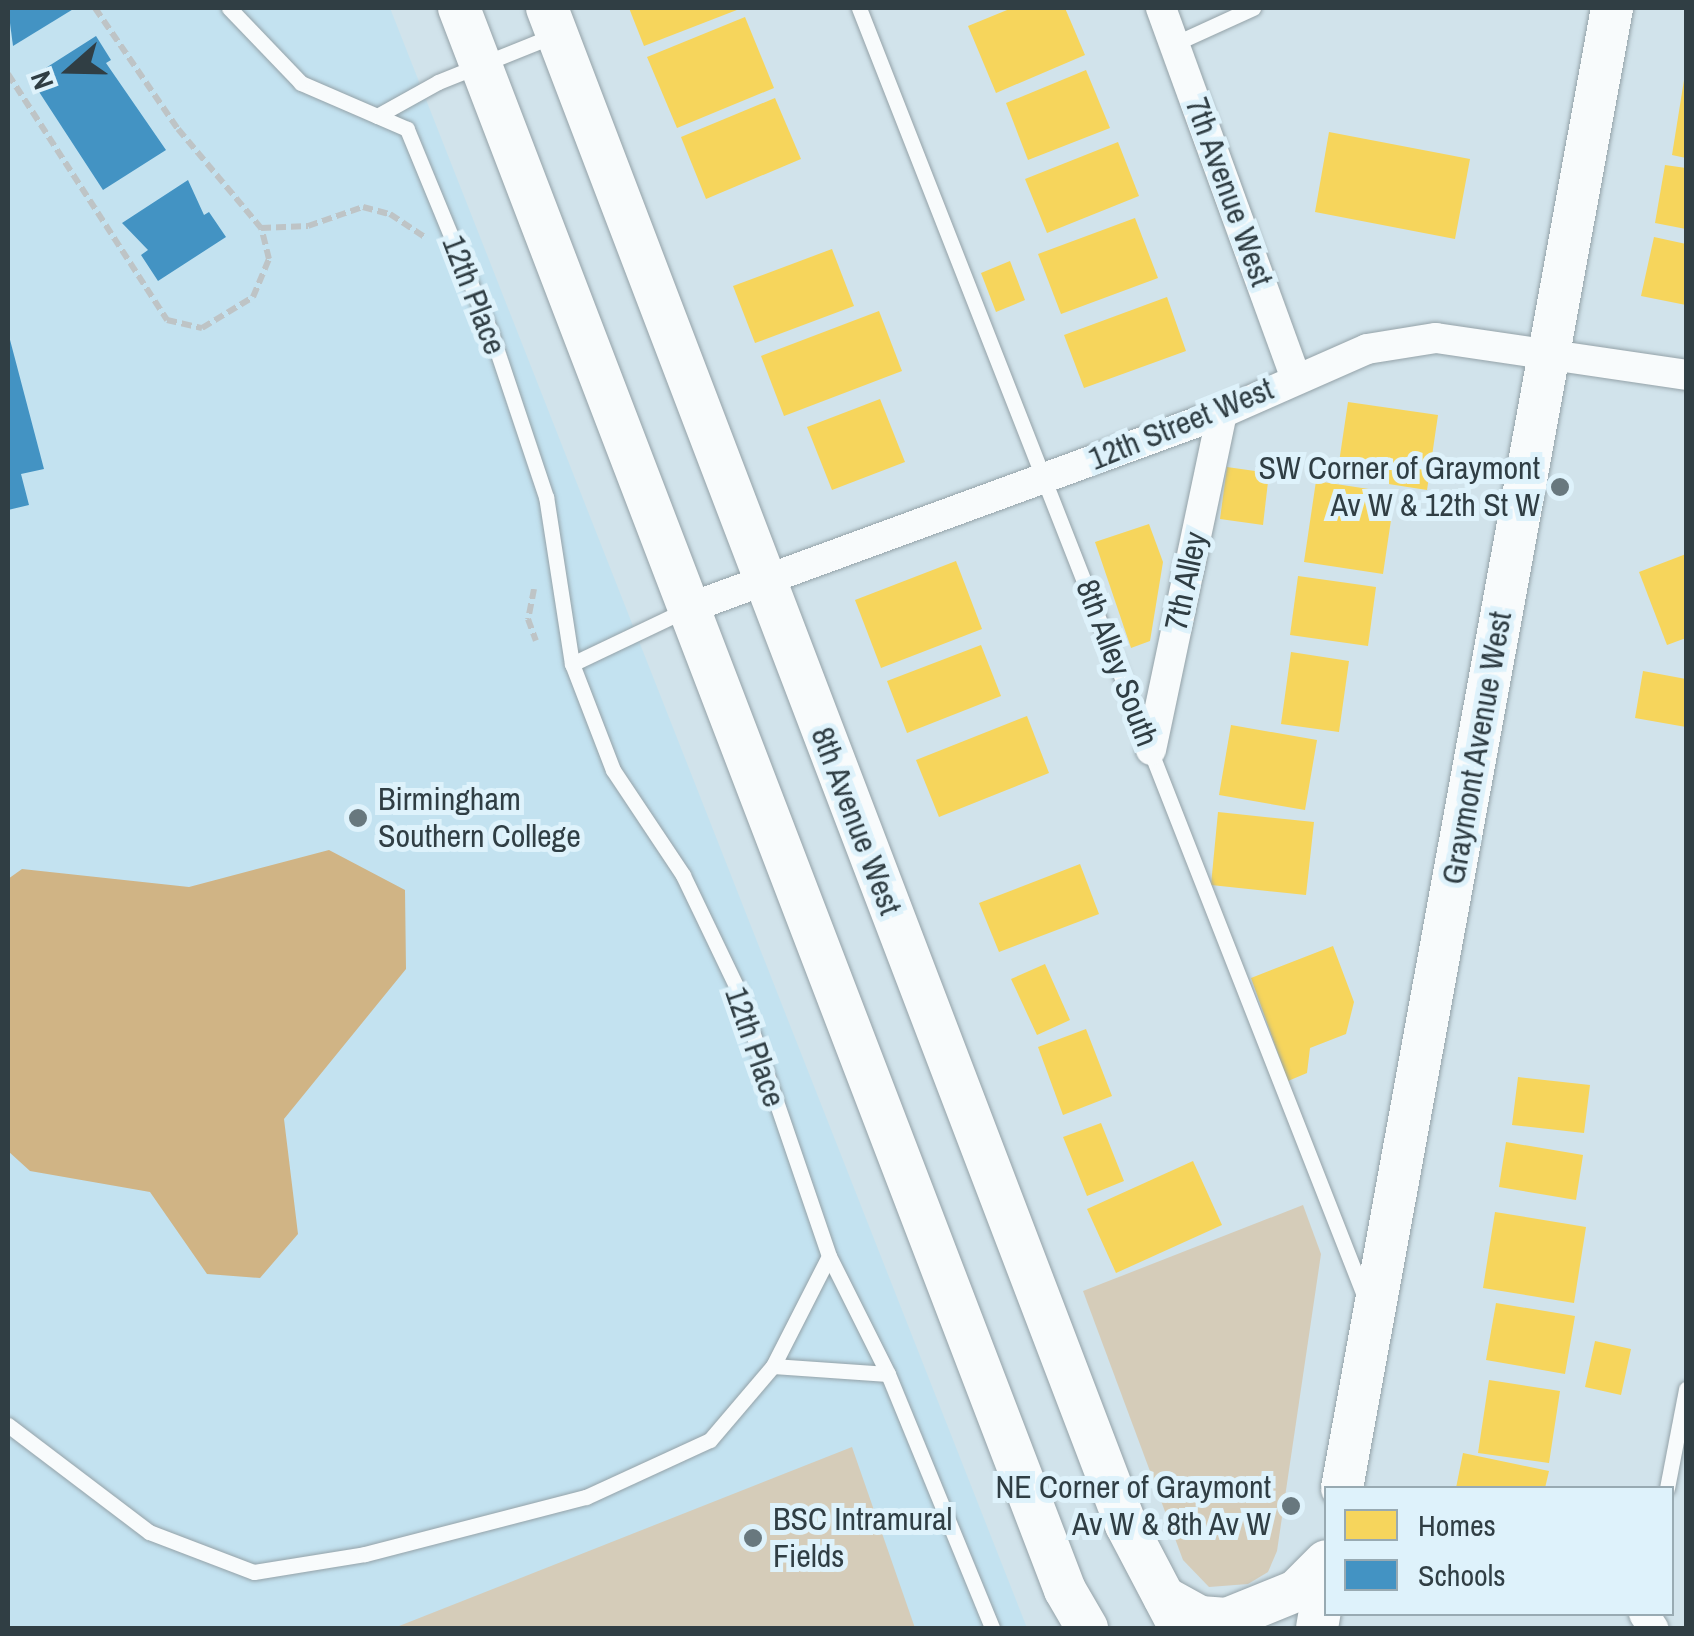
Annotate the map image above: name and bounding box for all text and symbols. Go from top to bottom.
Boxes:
north arrow [20,20,120,120]
text: N [21,66,63,95]
street label: 7th Avenue West [1177,92,1281,292]
street label: 12th Place [434,230,514,360]
street label: 12th Street West [1083,370,1279,478]
place label: SW Corner of Graymont Av W & 12th St W [1259,450,1540,525]
marker: SW Corner of Graymont Av W & 12th St W [1549,476,1571,498]
street label: 7th Alley [1157,528,1215,634]
street label: 8th Alley South [1067,574,1167,752]
street label: Graymont Avenue West [1434,608,1520,888]
street label: 8th Avenue West [802,721,910,921]
place label: Birmingham Southern College [378,781,581,856]
marker: Birmingham Southern College [347,807,369,829]
street label: 12th Place [717,982,793,1112]
place label: NE Corner of Graymont Av W & 8th Av W [995,1469,1271,1544]
legend [1324,1486,1674,1616]
marker: NE Corner of Graymont Av W & 8th Av W [1280,1495,1302,1517]
place label: BSC Intramural Fields [773,1501,952,1576]
text: Homes [1418,1505,1496,1545]
marker: BSC Intramural Fields [742,1527,764,1549]
text: Schools [1418,1555,1506,1595]

